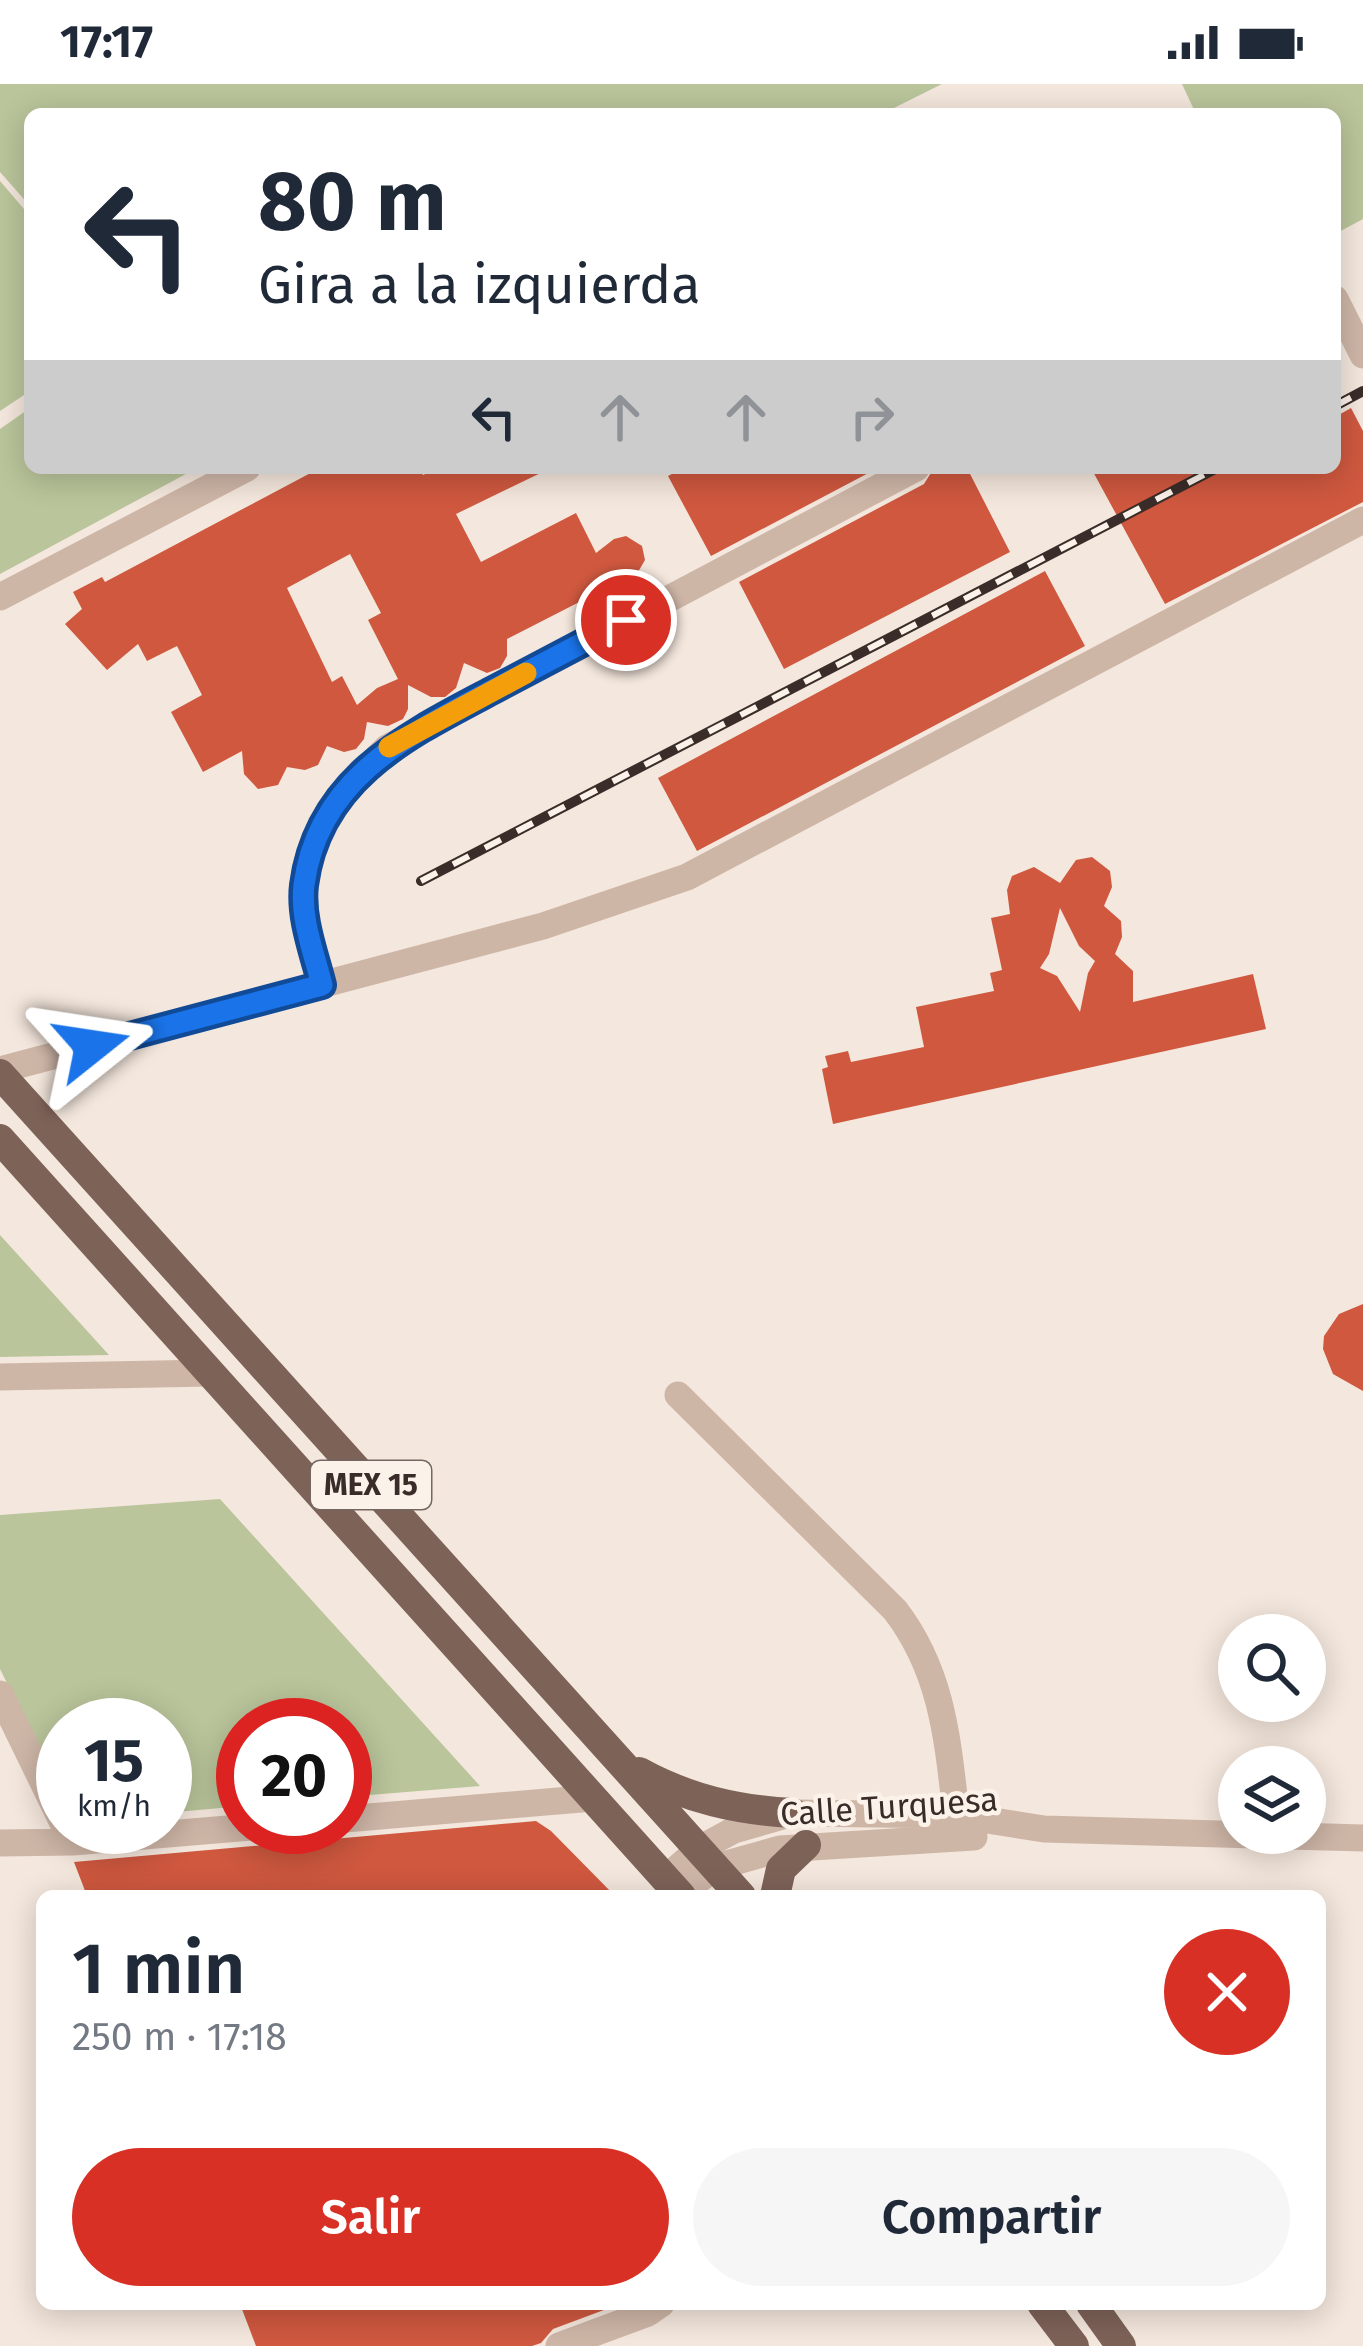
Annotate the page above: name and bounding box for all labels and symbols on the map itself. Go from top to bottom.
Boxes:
pin [575,569,677,671]
position arrow [29,983,155,1109]
road number: MEX 15 [311,1461,431,1509]
speed limit sign: 20 [216,1698,372,1854]
street label: Calle Turquesa [779,1779,999,1835]

